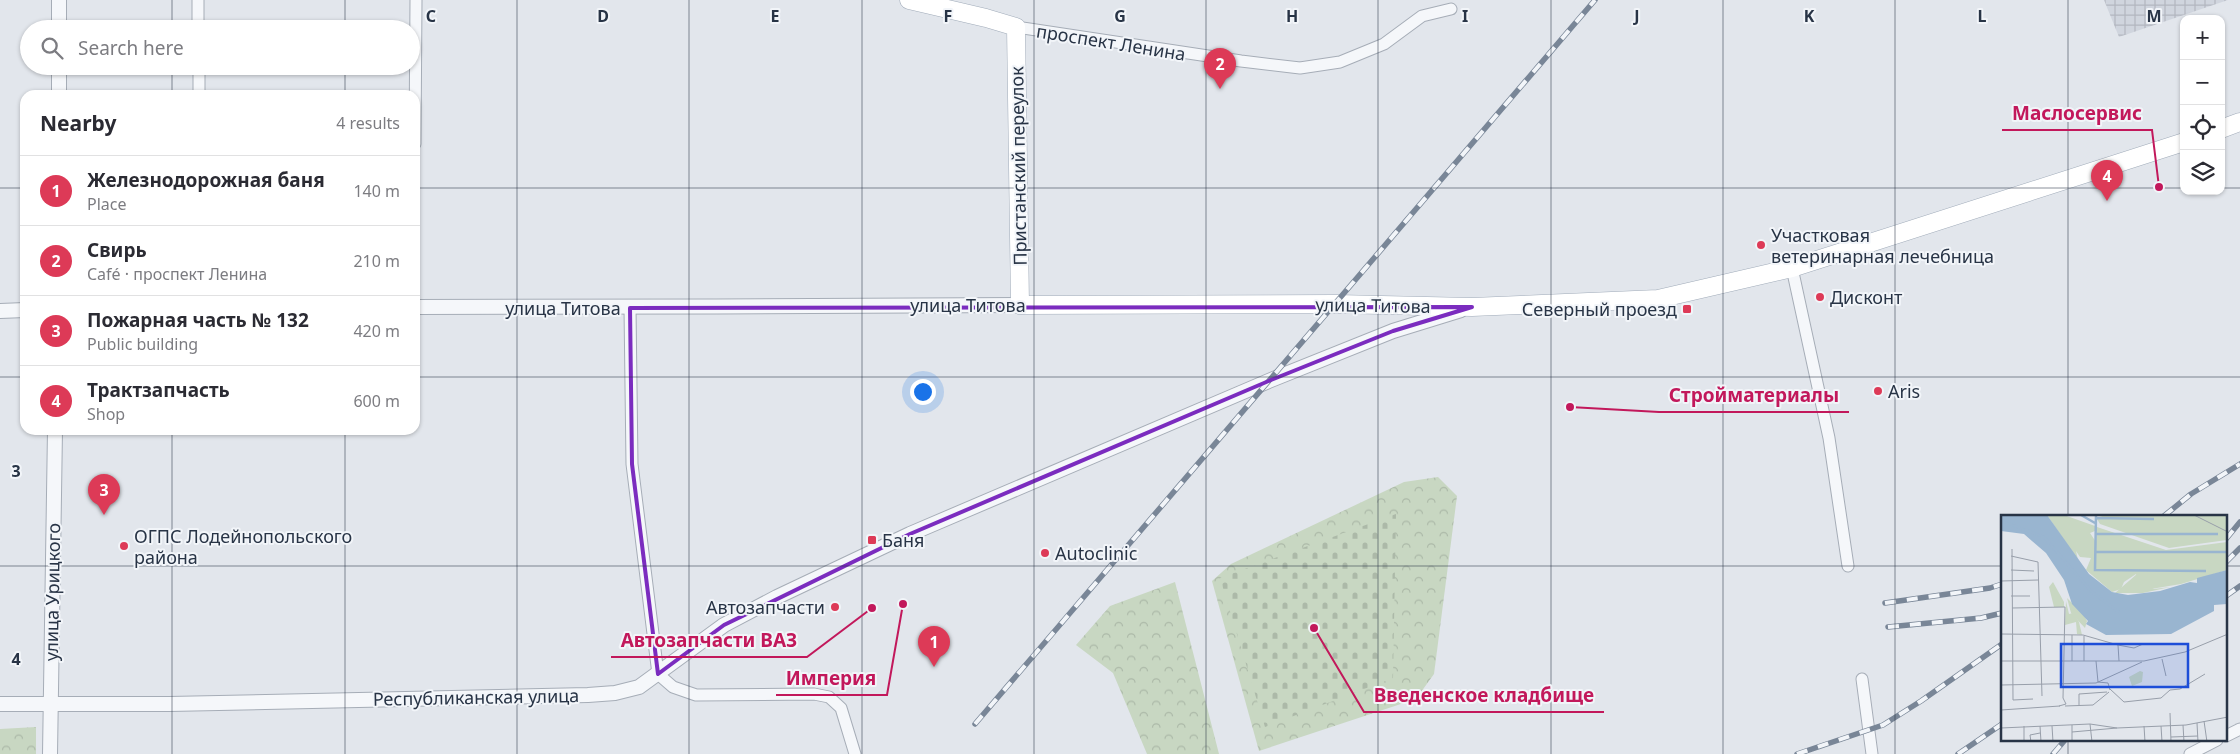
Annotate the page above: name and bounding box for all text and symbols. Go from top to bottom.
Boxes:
text: C [426,5,436,27]
text: D [597,5,609,27]
text: E [771,5,780,27]
text: F [944,5,952,27]
text: G [1114,5,1126,27]
text: H [1286,5,1298,27]
text: I [1462,5,1468,27]
text: J [1632,5,1640,27]
text: K [1804,5,1815,27]
text: L [1978,5,1987,27]
text: M [2146,5,2162,27]
map controls [2180,15,2225,195]
button: + [2180,15,2225,60]
street label: проспект Ленина [1035,18,1187,66]
search box [20,20,420,75]
icon: search [38,34,66,62]
text: Search here [78,35,184,61]
pin: 2 [1204,48,1236,89]
button: − [2180,60,2225,105]
street label: Пристанский переулок [1004,66,1032,266]
callout: Маслосервис [2002,96,2152,130]
text: Маслосервис [2012,100,2142,126]
button: locate [2180,105,2225,150]
text: Nearby [40,109,116,137]
text: 4 results [336,112,400,134]
button: layers [2180,150,2225,195]
pin: 4 [2091,160,2123,201]
text: Железнодорожная баня [87,167,325,193]
text: 1 [51,180,61,202]
text: 140 m [353,180,400,202]
text: Place [87,193,127,215]
place label: Участковая ветеринарная лечебница [1771,223,1994,268]
text: Свирь [87,237,147,263]
marker: Участковая ветеринарная лечебница [1755,239,1767,251]
text: 2 [51,250,61,272]
text: 210 m [353,250,400,272]
text: Café · проспект Ленина [87,263,267,285]
place label: Дисконт [1830,285,1903,309]
marker: Дисконт [1814,291,1826,303]
street label: улица Титова [1315,292,1431,318]
street label: улица Титова [910,293,1026,317]
street label: улица Титова [505,296,621,320]
place label: Северный проезд [1522,297,1677,321]
marker: Северный проезд [1681,303,1693,315]
text: Пожарная часть № 132 [87,307,309,333]
text: 3 [51,320,61,342]
text: 420 m [353,320,400,342]
text: Public building [87,333,198,355]
text: Трактзапчасть [87,377,230,403]
callout: Стройматериалы [1659,378,1849,412]
your location [910,379,936,405]
place label: Aris [1888,379,1920,403]
text: Стройматериалы [1669,382,1839,408]
marker: Aris [1872,385,1884,397]
text: 4 [51,390,61,412]
text: 600 m [353,390,400,412]
text: Shop [87,403,125,425]
text: 3 [11,460,21,482]
pin: 3 [88,474,120,515]
inset map [2001,515,2228,742]
street label: улица Урицкого [39,523,65,661]
place label: ОГПС Лодейнопольского района [134,524,352,569]
place label: Баня [882,528,925,552]
marker: Баня [866,534,878,546]
marker: ОГПС Лодейнопольского района [118,540,130,552]
place label: Autoclinic [1055,541,1138,565]
marker: Autoclinic [1039,547,1051,559]
place label: Автозапчасти [706,595,825,619]
marker: Автозапчасти [829,601,841,613]
callout: Автозапчасти ВАЗ [611,623,807,657]
pin: 1 [918,626,950,667]
text: Автозапчасти ВАЗ [621,627,797,653]
text: 4 [11,648,21,670]
callout: Империя [776,661,887,695]
text: Империя [786,665,876,691]
callout: Введенское кладбище [1364,678,1604,712]
text: Введенское кладбище [1374,682,1594,708]
street label: Республиканская улица [373,683,579,711]

